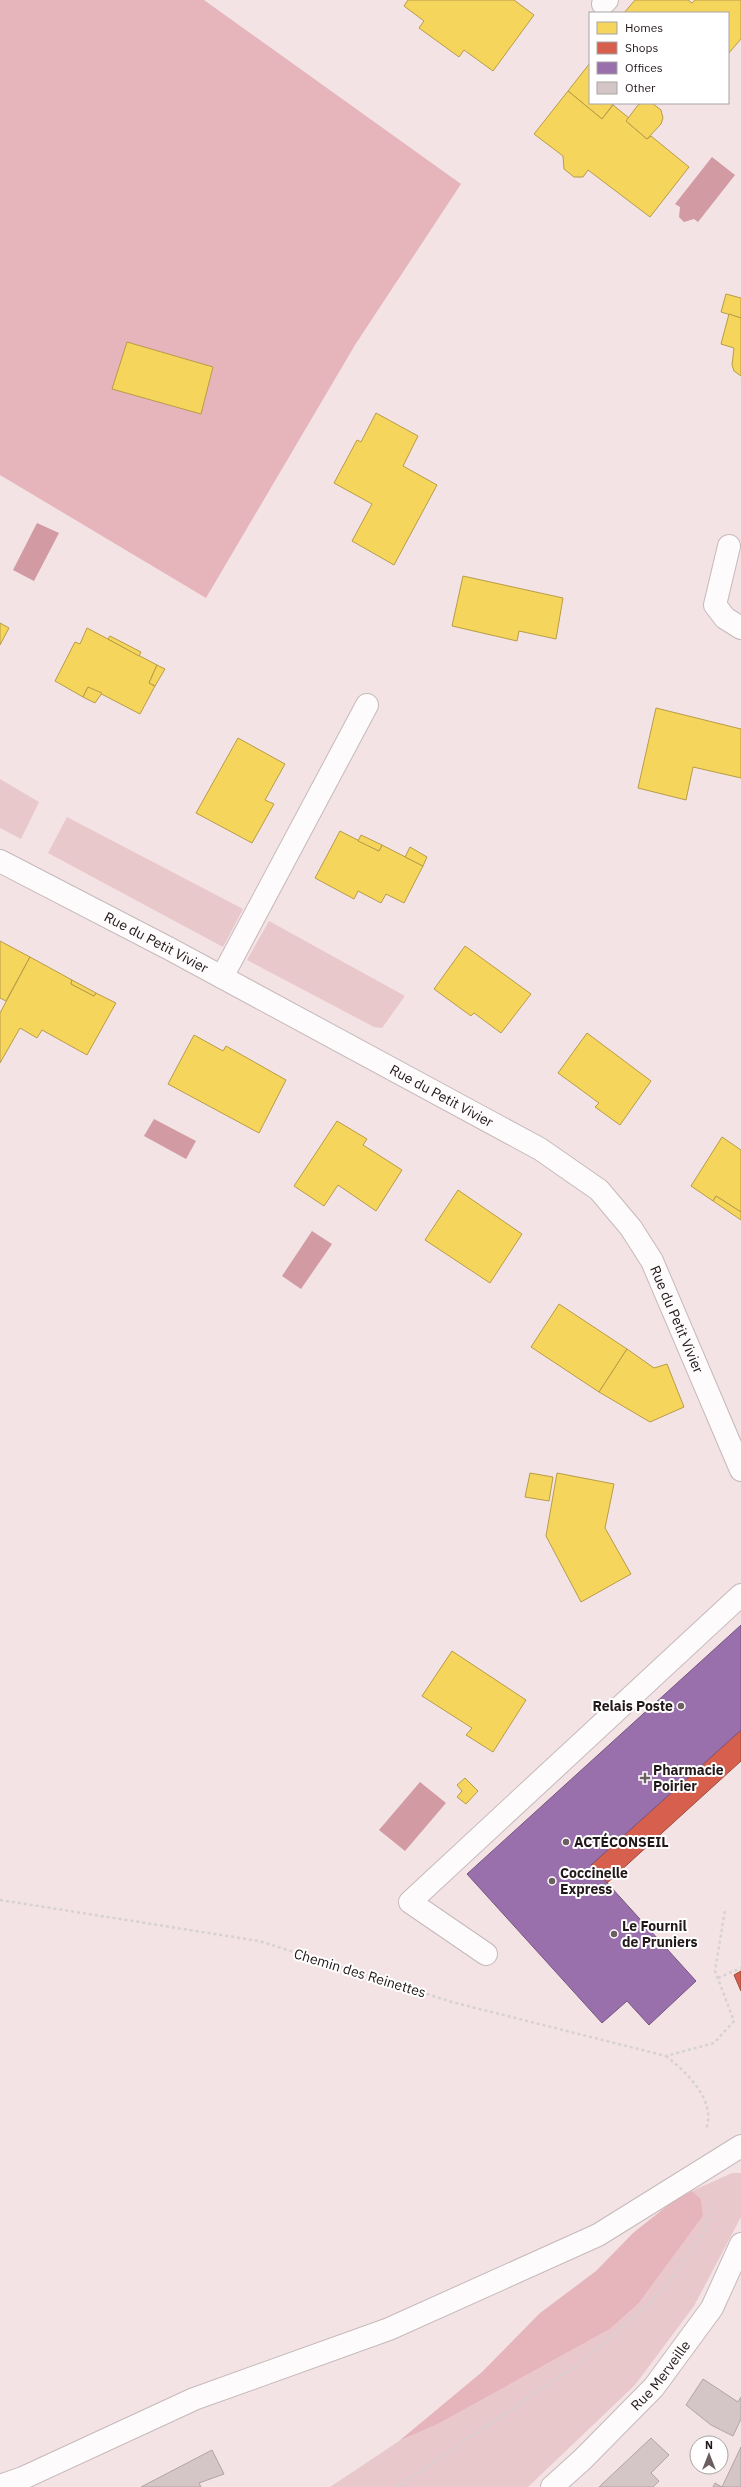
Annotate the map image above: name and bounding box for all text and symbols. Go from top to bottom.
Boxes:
legend [589,12,729,104]
text: Homes [625,20,663,35]
text: Shops [625,40,658,55]
text: Offices [625,60,663,75]
text: Other [625,80,656,95]
street label: Rue du Petit Vivier [101,907,211,977]
street label: Rue du Petit Vivier [387,1060,496,1131]
street label: Rue du Petit Vivier [646,1263,708,1376]
place label: Relais Poste [592,1697,673,1715]
marker: Relais Poste [676,1701,686,1711]
place label: Pharmacie Poirier [653,1761,724,1795]
marker: Pharmacie Poirier [640,1773,650,1783]
place label: ACTÉCONSEIL [574,1832,669,1851]
marker: ACTÉCONSEIL [561,1837,571,1847]
place label: Coccinelle Express [560,1864,628,1898]
marker: Coccinelle Express [547,1876,557,1886]
place label: Le Fournil de Pruniers [622,1917,698,1951]
marker: Le Fournil de Pruniers [609,1929,619,1939]
street label: Chemin des Reinettes [292,1944,428,2002]
street label: Rue Merveille [627,2336,694,2414]
north arrow [689,2435,729,2475]
text: N [705,2438,713,2452]

